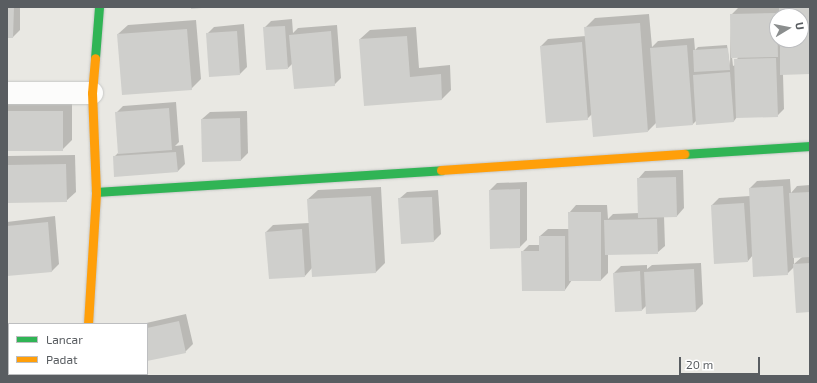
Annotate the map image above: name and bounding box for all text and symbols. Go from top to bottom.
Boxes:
north arrow [769,8,809,48]
text: U [793,21,807,31]
legend [8,323,148,375]
text: Lancar [46,332,83,346]
scale bar [681,349,762,375]
text: Padat [46,352,78,366]
text: 20 m [686,357,713,371]

